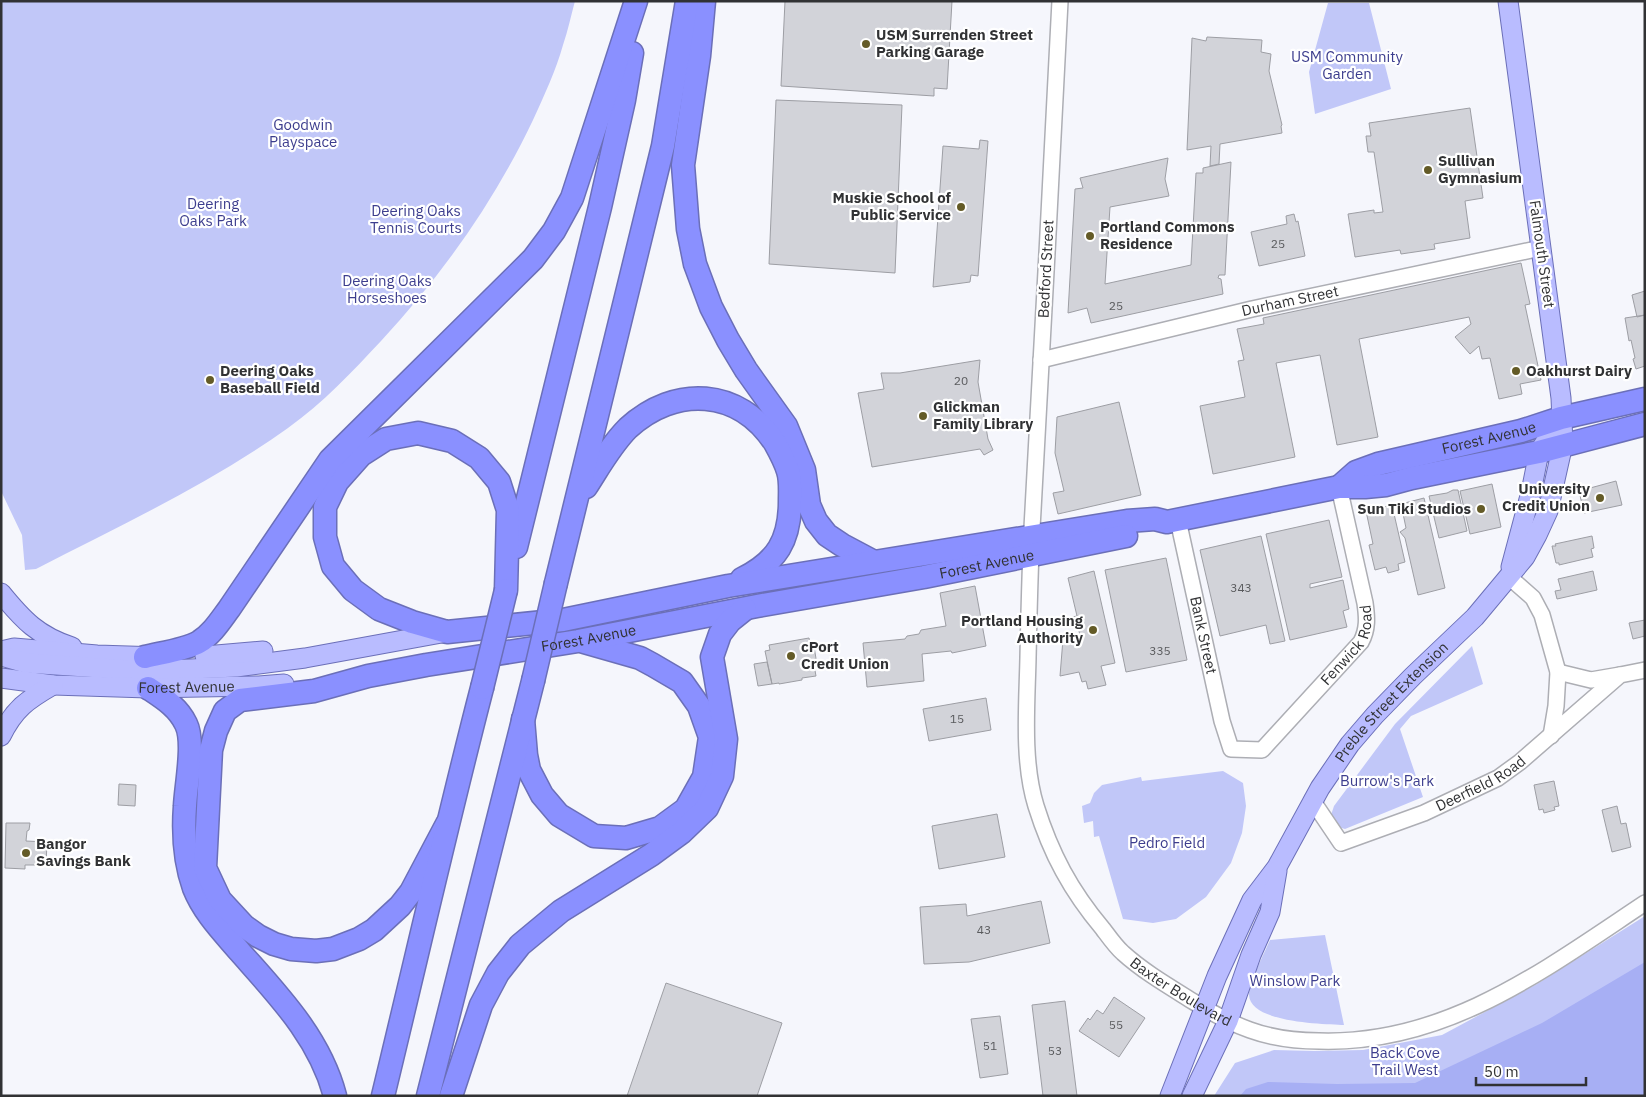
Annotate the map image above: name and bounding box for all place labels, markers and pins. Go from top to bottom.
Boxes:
place label: USM Surrenden Street Parking Garage [876,25,1033,61]
marker: USM Surrenden Street Parking Garage [860,38,872,50]
place label: Sullivan Gymnasium [1438,151,1522,187]
marker: Sullivan Gymnasium [1422,164,1434,176]
place label: Muskie School of Public Service [832,188,952,224]
marker: Muskie School of Public Service [955,201,967,213]
place label: Portland Commons Residence [1100,217,1235,253]
marker: Portland Commons Residence [1084,230,1096,242]
place label: Deering Oaks Baseball Field [220,361,320,397]
place label: Oakhurst Dairy [1526,361,1632,380]
marker: Oakhurst Dairy [1510,365,1522,377]
marker: Deering Oaks Baseball Field [204,374,216,386]
place label: Glickman Family Library [933,397,1033,433]
marker: Glickman Family Library [917,410,929,422]
place label: University Credit Union [1502,479,1590,515]
marker: University Credit Union [1594,492,1606,504]
place label: Sun Tiki Studios [1357,499,1471,518]
marker: Sun Tiki Studios [1475,503,1487,515]
place label: Portland Housing Authority [961,611,1084,647]
marker: Portland Housing Authority [1087,624,1099,636]
place label: cPort Credit Union [801,637,889,673]
marker: cPort Credit Union [785,650,797,662]
place label: Bangor Savings Bank [36,834,131,870]
marker: Bangor Savings Bank [20,847,32,859]

